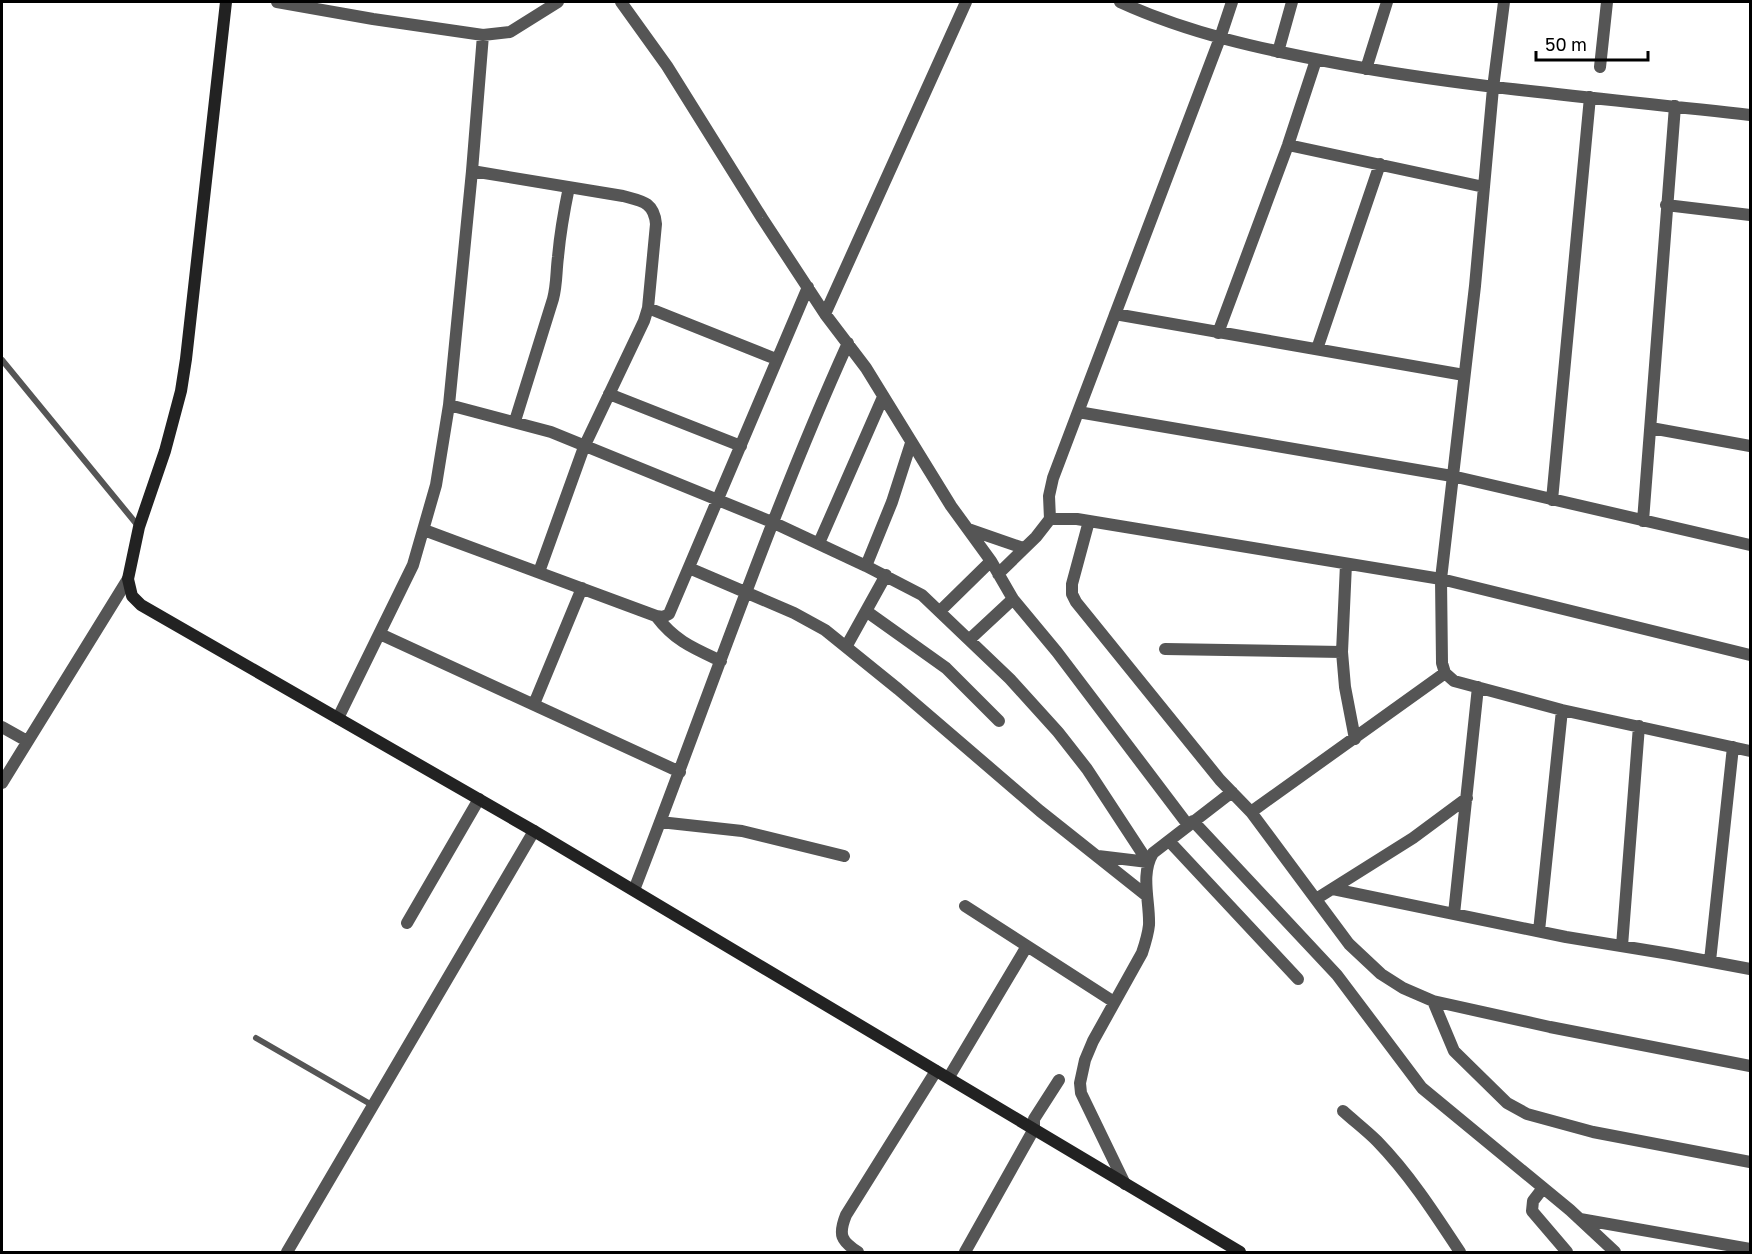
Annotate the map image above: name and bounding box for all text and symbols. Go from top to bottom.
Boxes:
scale bar [1536,24,1648,62]
text: 50 m [1545,33,1587,55]

